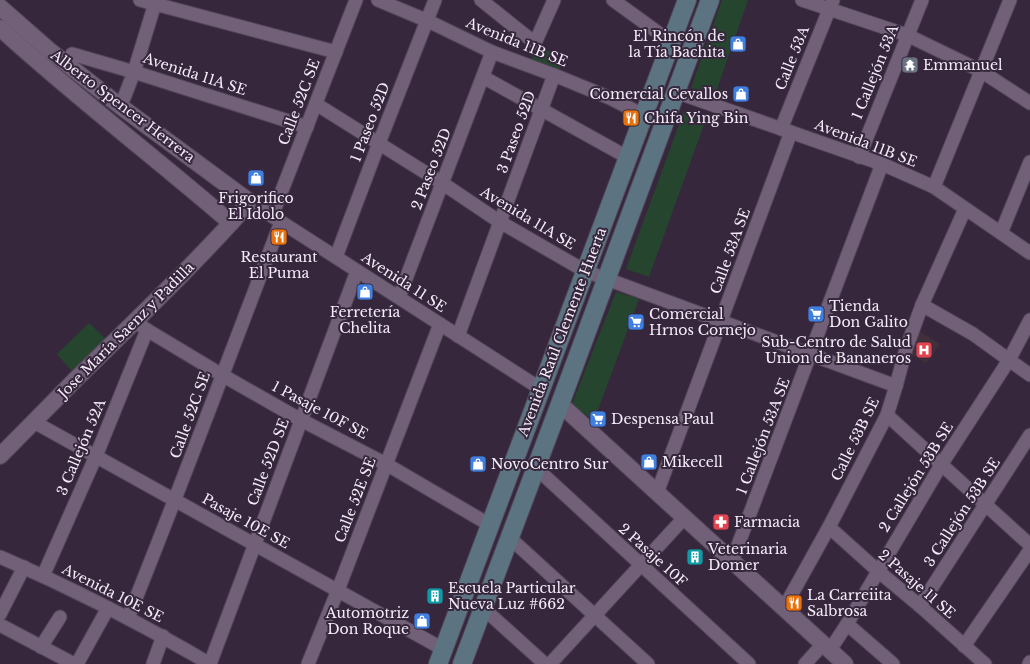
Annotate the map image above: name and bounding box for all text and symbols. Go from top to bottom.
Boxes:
street label: Avenida 11B SE [463,13,571,71]
street label: 1 Callejón 53A [848,22,902,122]
street label: Calle 53A [771,23,813,93]
place label: El Rincón de la Tía Bachita [629,27,725,61]
shop icon: El Rincón de la Tía Bachita [728,34,748,54]
street label: Alberto Spencer Herrera [47,45,199,166]
street label: Avenida 11A SE [140,48,249,99]
temple icon: Emmanuel [900,55,920,75]
street label: Calle 52C SE [274,56,324,148]
place label: Emmanuel [923,56,1003,74]
street label: 1 Paseo 52D [347,80,393,164]
shop icon: Comercial Cevallos [731,84,751,104]
place label: Comercial Cevallos [590,85,728,103]
street label: 3 Paseo 52D [493,88,539,176]
restaurant icon: Chifa Ying Bin [621,108,641,128]
place label: Chifa Ying Bin [644,109,749,127]
street label: Avenida 11B SE [811,115,920,171]
street label: 2 Paseo 52D [407,125,455,213]
shop icon: Frigorifico El Idolo [246,168,266,188]
street label: Avenida 11A SE [476,182,579,253]
place label: Frigorifico El Idolo [218,189,294,223]
street label: Calle 53A SE [706,206,754,296]
street label: Avenida Raúl Clemente Huerta [513,225,610,440]
restaurant icon: Restaurant El Puma [269,227,289,247]
street label: Avenida 11 SE [357,247,450,316]
place label: Restaurant El Puma [240,248,318,282]
street label: Jose María Saenz y Padilla [53,258,198,403]
shop icon: Ferretería Chelita [355,282,375,302]
place label: Tienda Don Galito [829,297,908,331]
place label: Ferretería Chelita [330,303,401,337]
supermarket icon: Tienda Don Galito [806,304,826,324]
place label: Comercial Hrnos Cornejo [649,305,756,339]
supermarket icon: Comercial Hrnos Cornejo [626,312,646,332]
place label: Sub-Centro de Salud Union de Bananeros [761,333,912,367]
hospital icon: Sub-Centro de Salud Union de Bananeros [914,340,934,360]
street label: Calle 52C SE [166,369,214,461]
street label: 1 Callejón 53A SE [732,375,794,497]
street label: 1 Pasaje 10F SE [269,377,371,443]
street label: Calle 53B SE [827,394,883,484]
street label: 3 Callejón 52A [53,396,110,498]
supermarket icon: Despensa Paul [588,409,608,429]
place label: Despensa Paul [611,410,714,428]
street label: Calle 52D SE [243,416,293,508]
street label: 2 Callejón 53B SE [875,419,957,535]
shop icon: Mikecell [639,452,659,472]
place label: Mikecell [662,453,723,471]
shop icon: NovoCentro Sur [468,454,488,474]
street label: 3 Callejón 53B SE [920,454,1004,570]
street label: Calle 52E SE [330,455,380,545]
place label: NovoCentro Sur [491,455,609,473]
street label: Pasaje 10E SE [199,490,293,552]
pharmacy icon: Farmacia [711,512,731,532]
place label: Farmacia [734,513,800,531]
street label: 2 Pasaje 10F [615,520,691,591]
place label: Veterinaria Domer [707,540,787,574]
street label: 2 Pasaje 11 SE [875,546,959,622]
building icon: Veterinaria Domer [685,547,705,567]
street label: Avenida 10E SE [58,559,167,626]
place label: Escuela Particular Nueva Luz #662 [448,579,576,613]
building icon: Escuela Particular Nueva Luz #662 [425,586,445,606]
place label: La Carreiita Salbrosa [807,586,892,620]
restaurant icon: La Carreiita Salbrosa [784,593,804,613]
place label: Automotriz Don Roque [325,604,409,638]
shop icon: Automotriz Don Roque [412,611,432,631]

